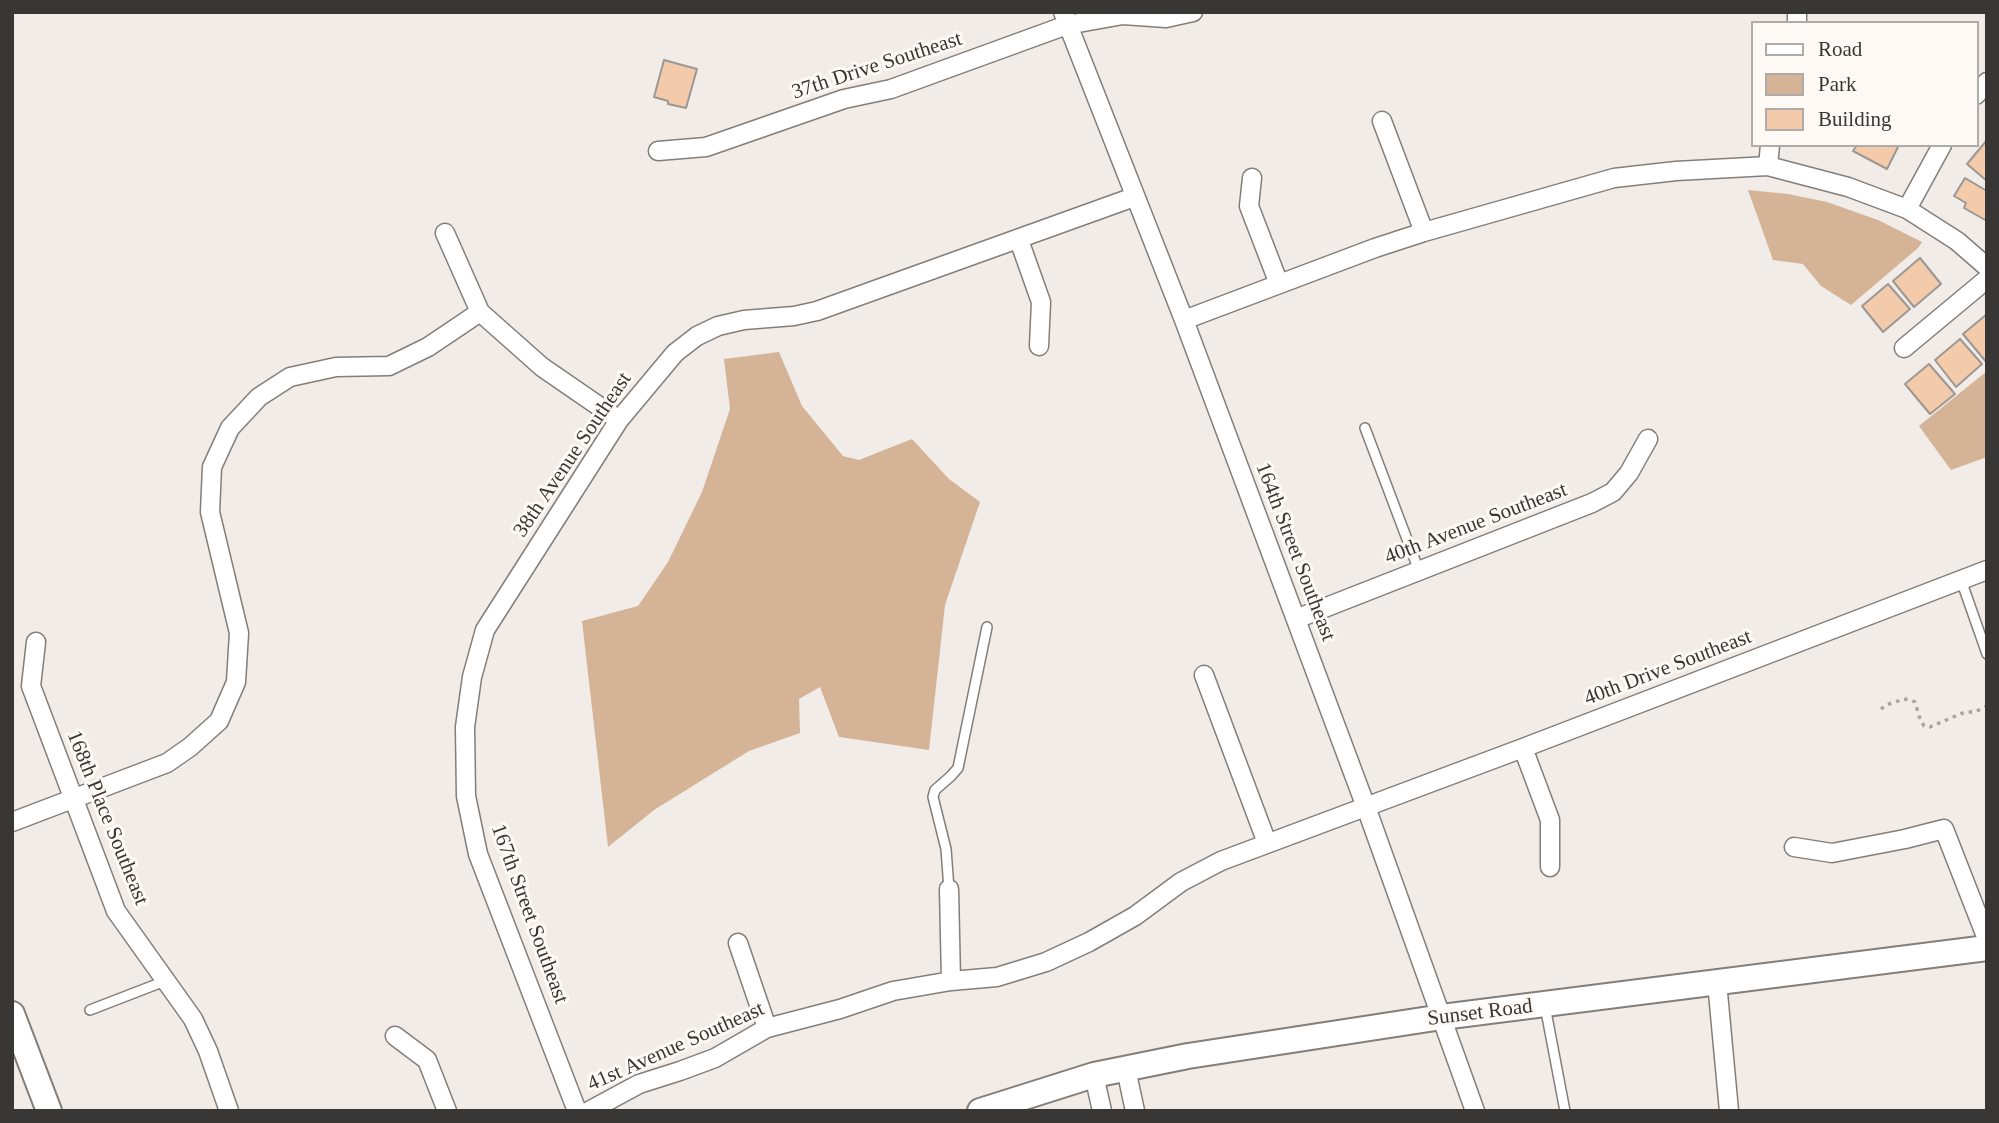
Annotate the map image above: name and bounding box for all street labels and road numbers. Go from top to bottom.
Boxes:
street label: 37th Drive Southeast [789,27,965,105]
street label: 38th Avenue Southeast [509,368,637,542]
street label: 164th Street Southeast [1249,459,1341,645]
street label: 40th Avenue Southeast [1381,478,1571,570]
street label: 40th Drive Southeast [1581,624,1755,712]
street label: 168th Place Southeast [61,727,153,909]
street label: 167th Street Southeast [485,821,573,1007]
street label: Sunset Road [1426,994,1534,1032]
street label: 41st Avenue Southeast [584,997,768,1097]

